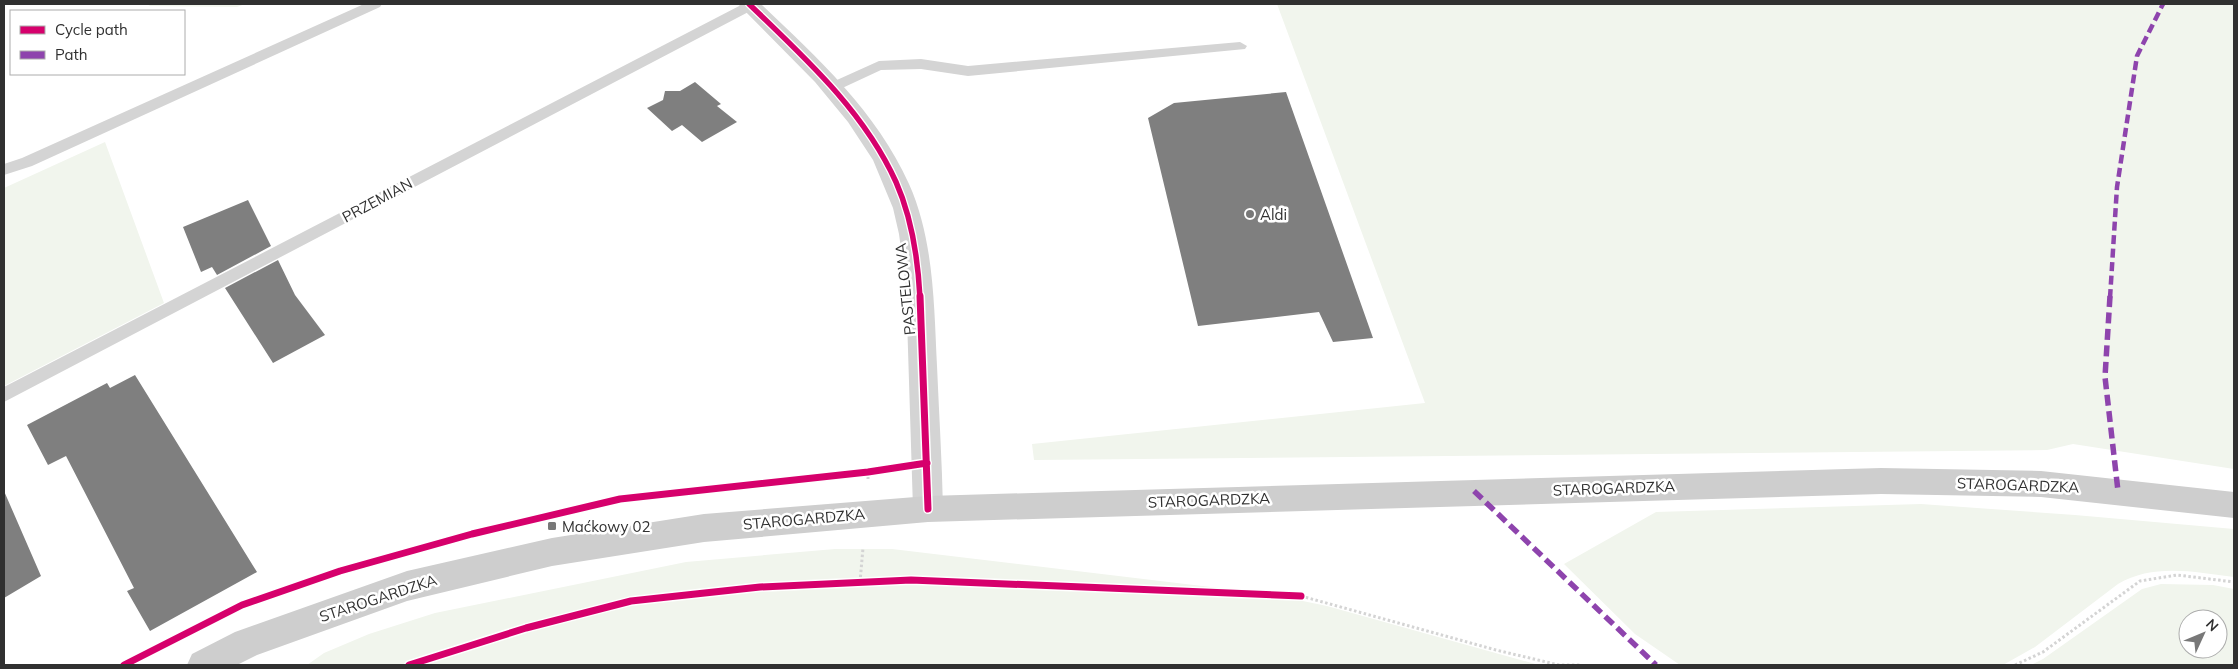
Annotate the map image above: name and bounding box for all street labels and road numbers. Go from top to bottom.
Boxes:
street label: PRZEMIAN [339,174,415,226]
street label: PASTELOWA [891,242,919,336]
street label: STAROGARDZKA [1957,473,2079,497]
street label: STAROGARDZKA [1553,476,1675,500]
street label: STAROGARDZKA [1148,488,1270,512]
street label: STAROGARDZKA [742,504,866,534]
street label: STAROGARDZKA [317,570,439,626]

